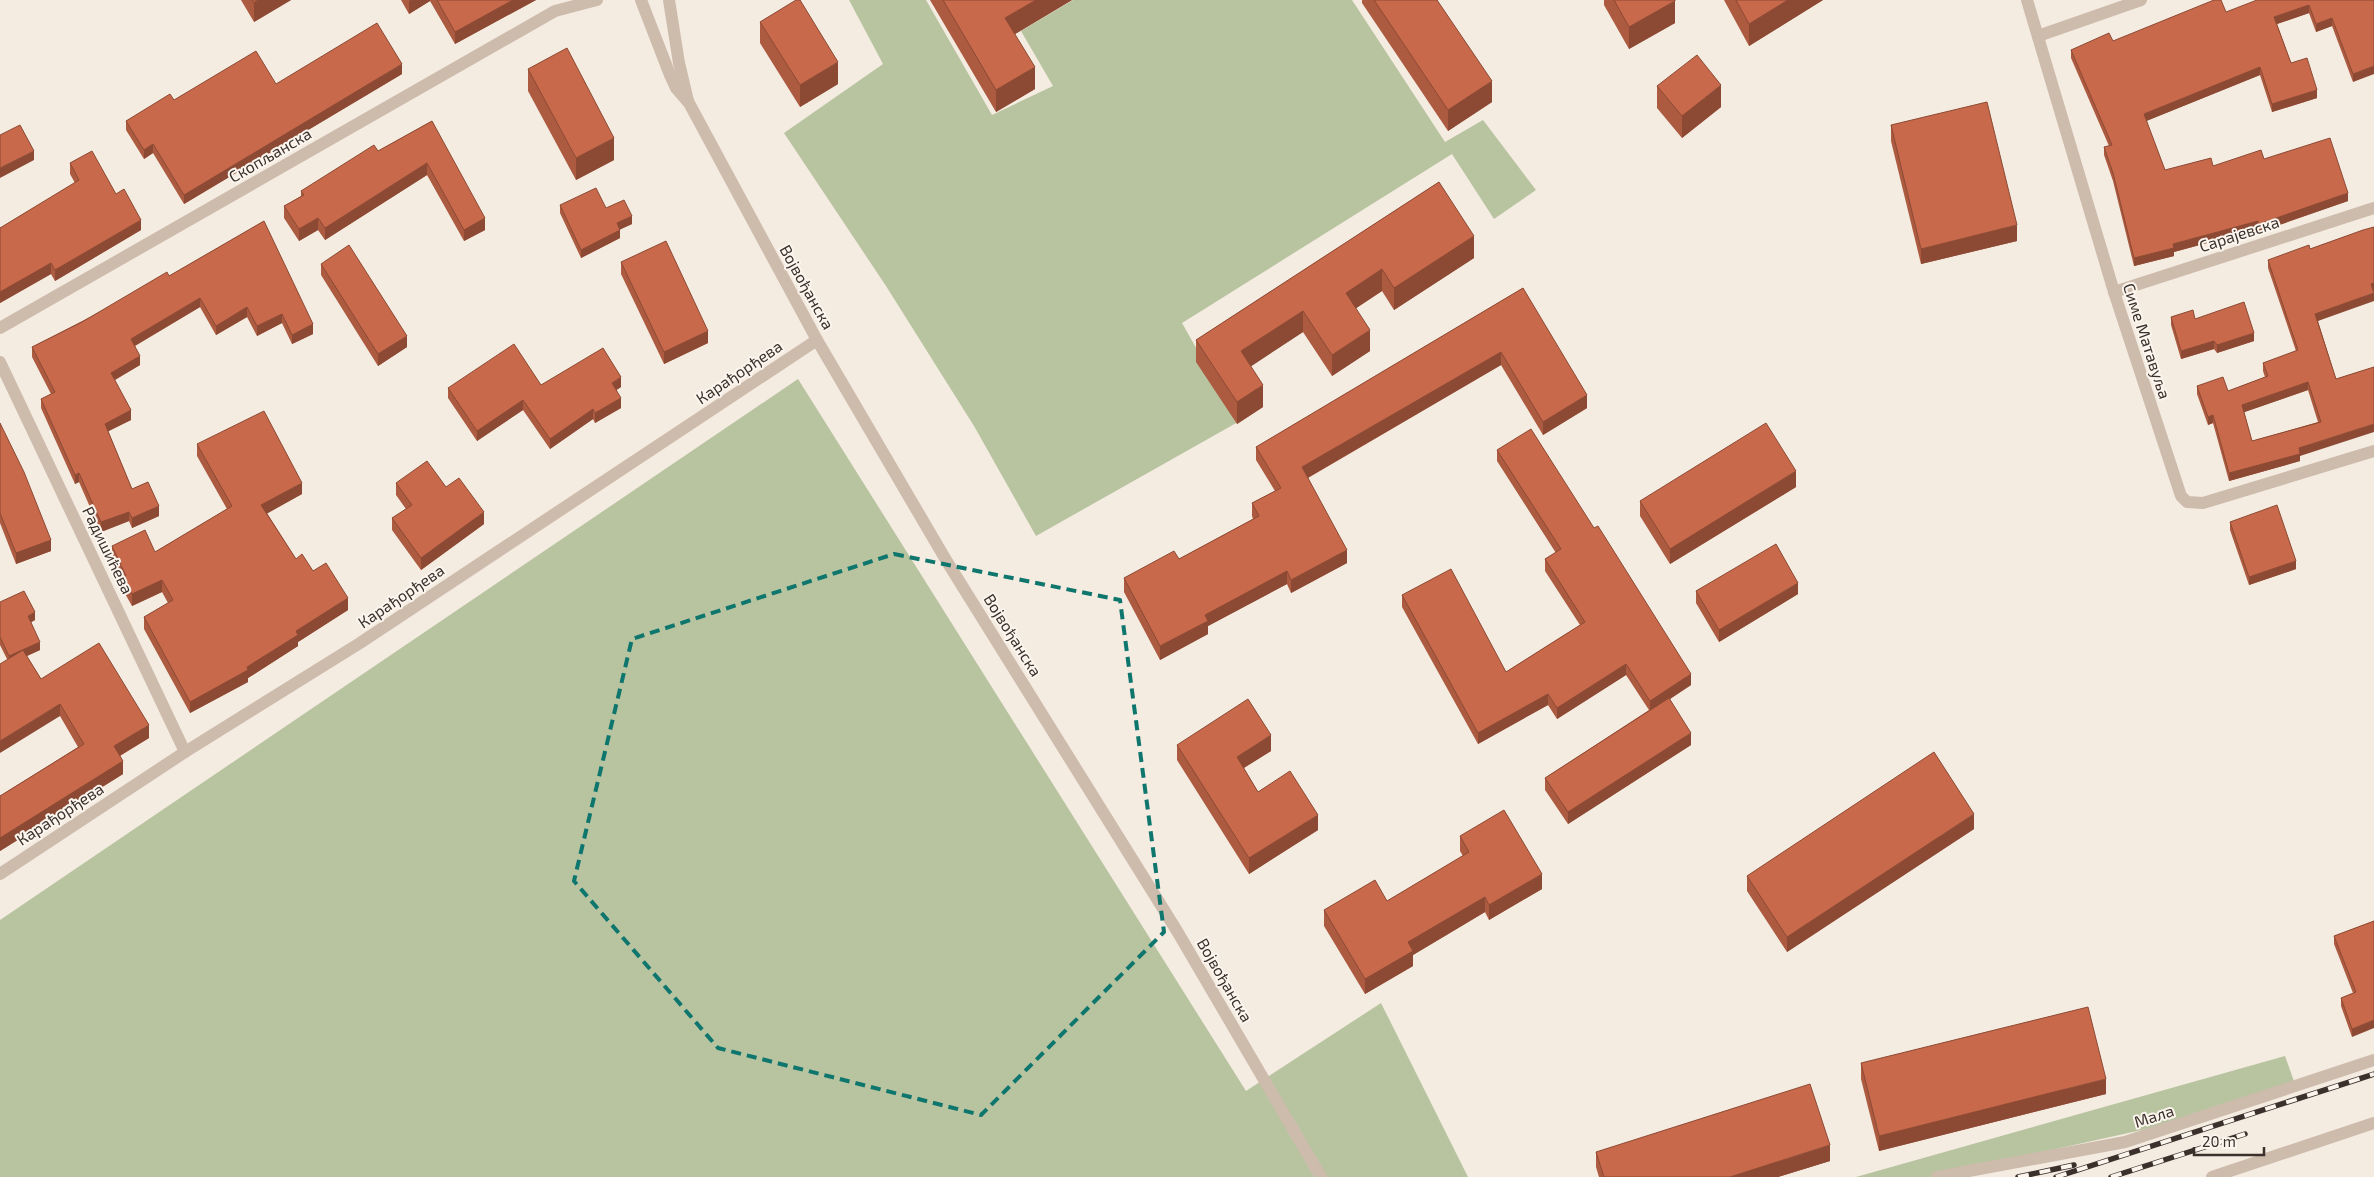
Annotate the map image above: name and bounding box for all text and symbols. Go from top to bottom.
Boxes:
street label: Скопљанска [225,123,314,186]
street label: Сарајевска [2196,212,2282,256]
street label: Војвођанска [776,241,838,333]
street label: Симе Матавуља [2119,281,2175,401]
street label: Карађорђева [692,336,786,408]
street label: Радишићева [79,503,138,597]
street label: Карађорђева [354,560,448,632]
street label: Војвођанска [980,590,1046,680]
street label: Карађорђева [13,778,107,850]
street label: Војвођанска [1193,934,1257,1026]
street label: Мала [2132,1100,2176,1131]
scale bar [2194,1124,2264,1156]
text: 20 m [2202,1132,2236,1150]

